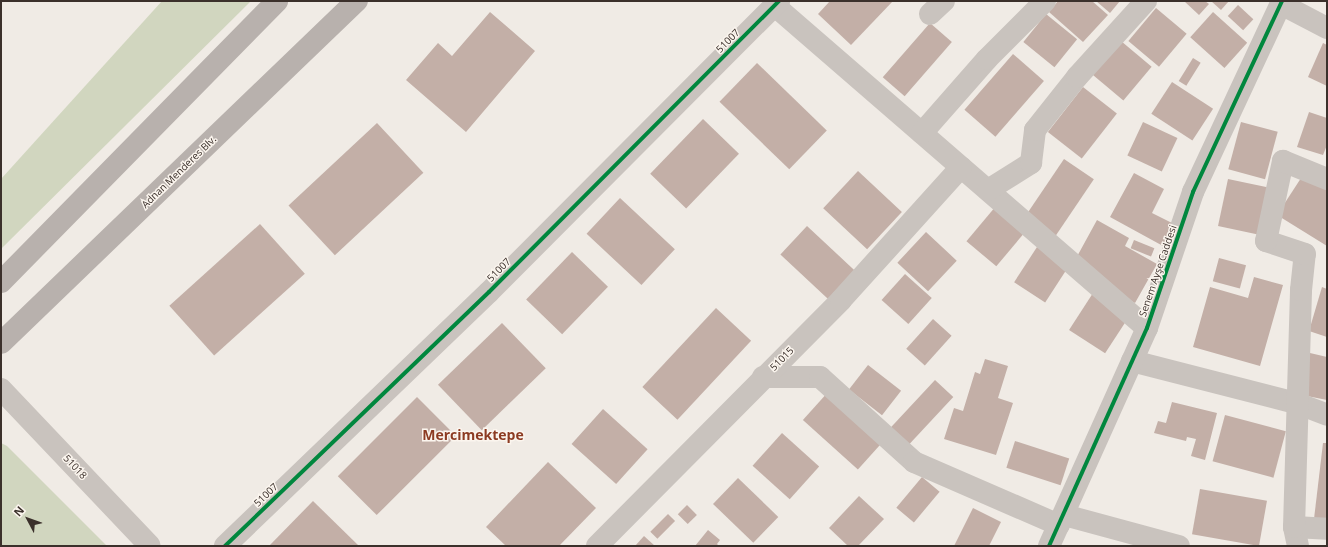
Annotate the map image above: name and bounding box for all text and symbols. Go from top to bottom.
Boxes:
street label: 51007 [714,27,742,55]
street label: Adnan Menderes Blv. [139,133,219,211]
street label: Senem Ayşe Caddesi [1137,224,1179,318]
street label: 51007 [485,256,513,284]
street label: 51015 [768,345,796,373]
district label: Mercimektepe [422,427,524,443]
street label: 51018 [61,452,89,482]
street label: 51007 [252,481,280,509]
north arrow [8,499,48,539]
text: N [10,503,27,519]

